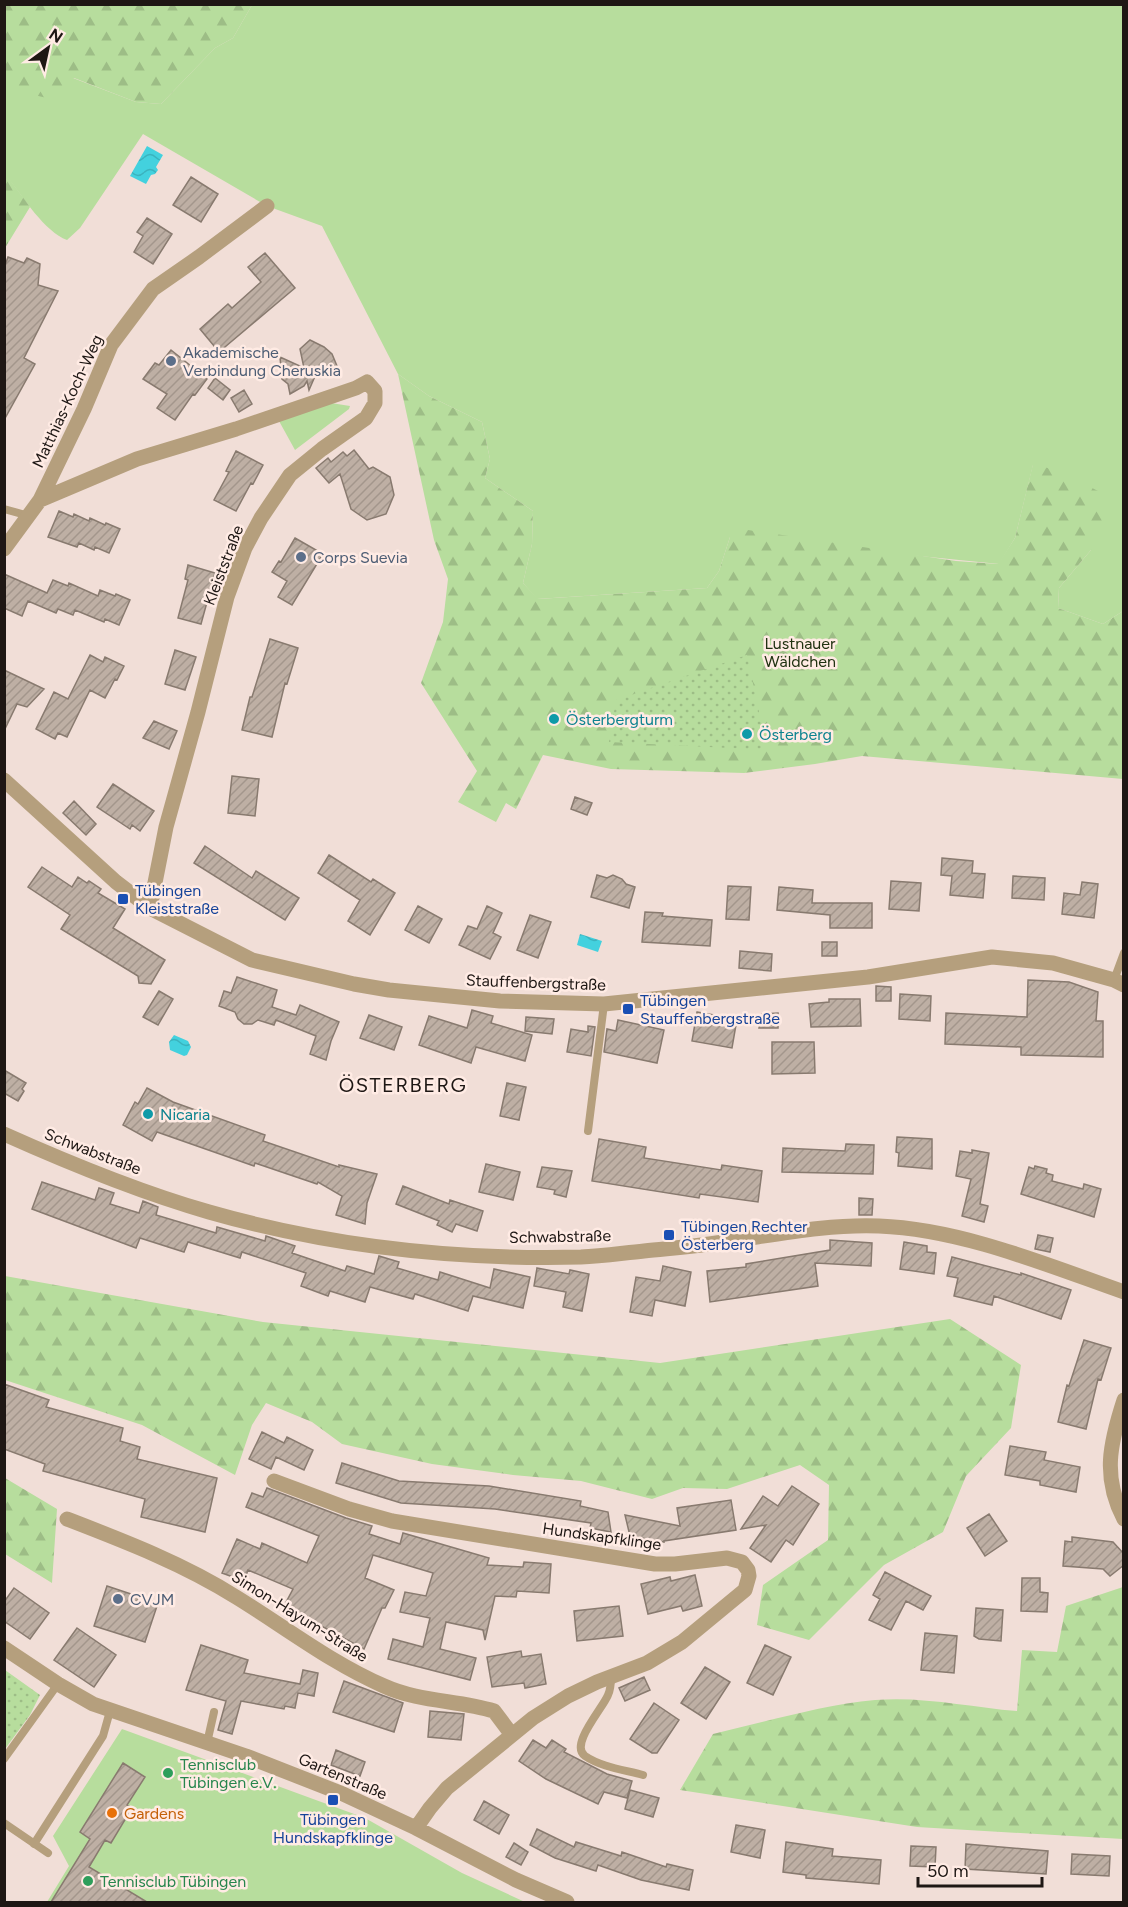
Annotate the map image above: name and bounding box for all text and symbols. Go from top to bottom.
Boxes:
north arrow [18,18,78,78]
text: N [46,25,66,47]
street label: Matthias-Koch-Weg [28,332,107,471]
place label: Akademische Verbindung Cheruskia [183,343,341,380]
marker: Akademische Verbindung Cheruskia [164,354,178,368]
street label: Kleiststraße [200,522,247,608]
place label: Corps Suevia [313,548,408,567]
marker: Corps Suevia [294,550,308,564]
park label: Lustnauer Wäldchen [764,634,836,671]
place label: Österbergturm [566,710,673,729]
marker: Österbergturm [547,712,561,726]
place label: Österberg [759,725,832,744]
marker: Österberg [740,727,754,741]
place label: Tübingen Kleiststraße [135,881,219,918]
marker: Tübingen Kleiststraße [116,892,130,906]
street label: Stauffenbergstraße [466,971,607,994]
place label: Tübingen Stauffenbergstraße [640,991,780,1028]
marker: Tübingen Stauffenbergstraße [621,1002,635,1016]
district label: ÖSTERBERG [339,1073,467,1097]
place label: Nicaria [160,1105,210,1124]
marker: Nicaria [141,1107,155,1121]
street label: Schwabstraße [42,1124,144,1179]
place label: Tübingen Rechter Österberg [681,1217,808,1254]
street label: Schwabstraße [509,1226,611,1247]
marker: Tübingen Rechter Österberg [662,1228,676,1242]
street label: Hundskapfklinge [541,1519,663,1554]
street label: Simon-Hayum-Straße [228,1567,372,1666]
place label: CVJM [130,1590,174,1609]
marker: CVJM [111,1592,125,1606]
street label: Gartenstraße [296,1749,390,1804]
place label: Tennisclub Tübingen e.V. [180,1755,277,1792]
marker: Tennisclub Tübingen e.V. [161,1766,175,1780]
marker: Tübingen Hundskapfklinge [326,1793,340,1807]
place label: Gardens [124,1804,184,1823]
marker: Gardens [105,1806,119,1820]
place label: Tübingen Hundskapfklinge [273,1810,393,1847]
scale bar [918,1850,1042,1888]
text: 50 m [927,1860,969,1882]
place label: Tennisclub Tübingen [100,1872,246,1891]
marker: Tennisclub Tübingen [81,1874,95,1888]

